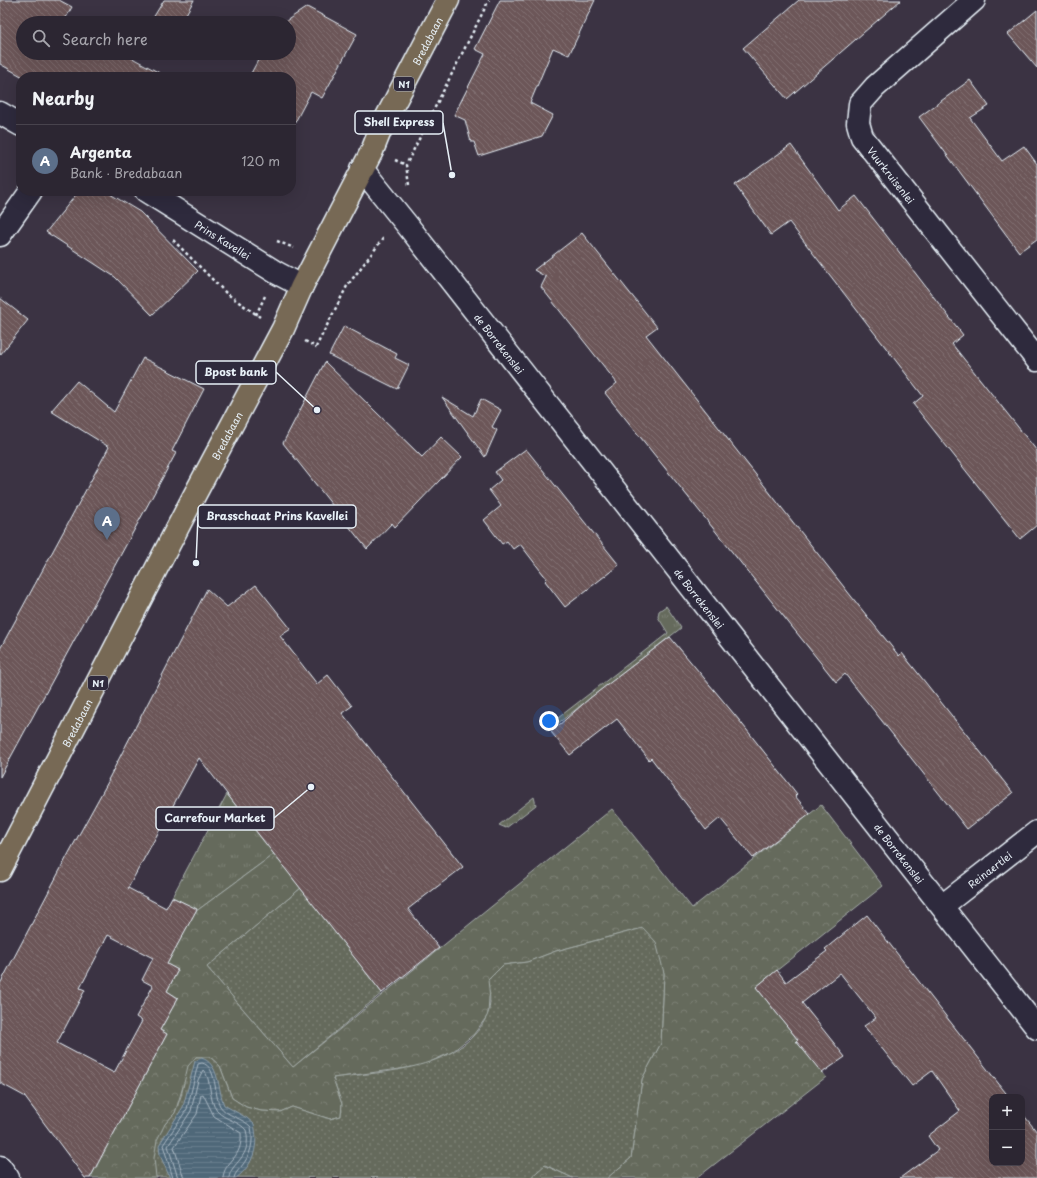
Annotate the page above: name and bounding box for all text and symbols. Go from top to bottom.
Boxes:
street label: Bredabaan [408,14,446,67]
search box [16,16,296,60]
icon: search [30,27,52,49]
text: Search here [62,27,148,50]
road number: N1 [394,77,414,91]
text: Nearby [32,85,94,111]
callout: Shell Express [355,111,443,134]
text: Shell Express [364,113,435,130]
text: Argenta [70,140,132,163]
street label: Vuurkruisenlei [864,143,919,206]
text: A [40,151,50,170]
text: 120 m [241,151,280,170]
text: Bank · Bredabaan [70,163,182,182]
street label: Prins Kavellei [192,216,254,263]
street label: de Borrekenslei [471,310,528,377]
callout: Bpost bank [196,361,276,384]
text: Bpost bank [204,363,268,380]
street label: Bredabaan [207,409,245,462]
callout: Brasschaat Prins Kavellei [198,505,356,528]
pin: A [94,507,120,540]
text: Brasschaat Prins Kavellei [206,507,348,524]
street label: de Borrekenslei [671,565,728,632]
road number: N1 [88,676,108,690]
street label: Bredabaan [58,696,95,749]
your location [539,711,559,731]
callout: Carrefour Market [156,807,274,830]
text: Carrefour Market [164,809,266,826]
street label: de Borrekenslei [871,820,928,886]
street label: Reinaertlei [964,847,1015,891]
map controls [989,1094,1025,1166]
button: + [989,1094,1025,1130]
button: − [989,1130,1025,1166]

